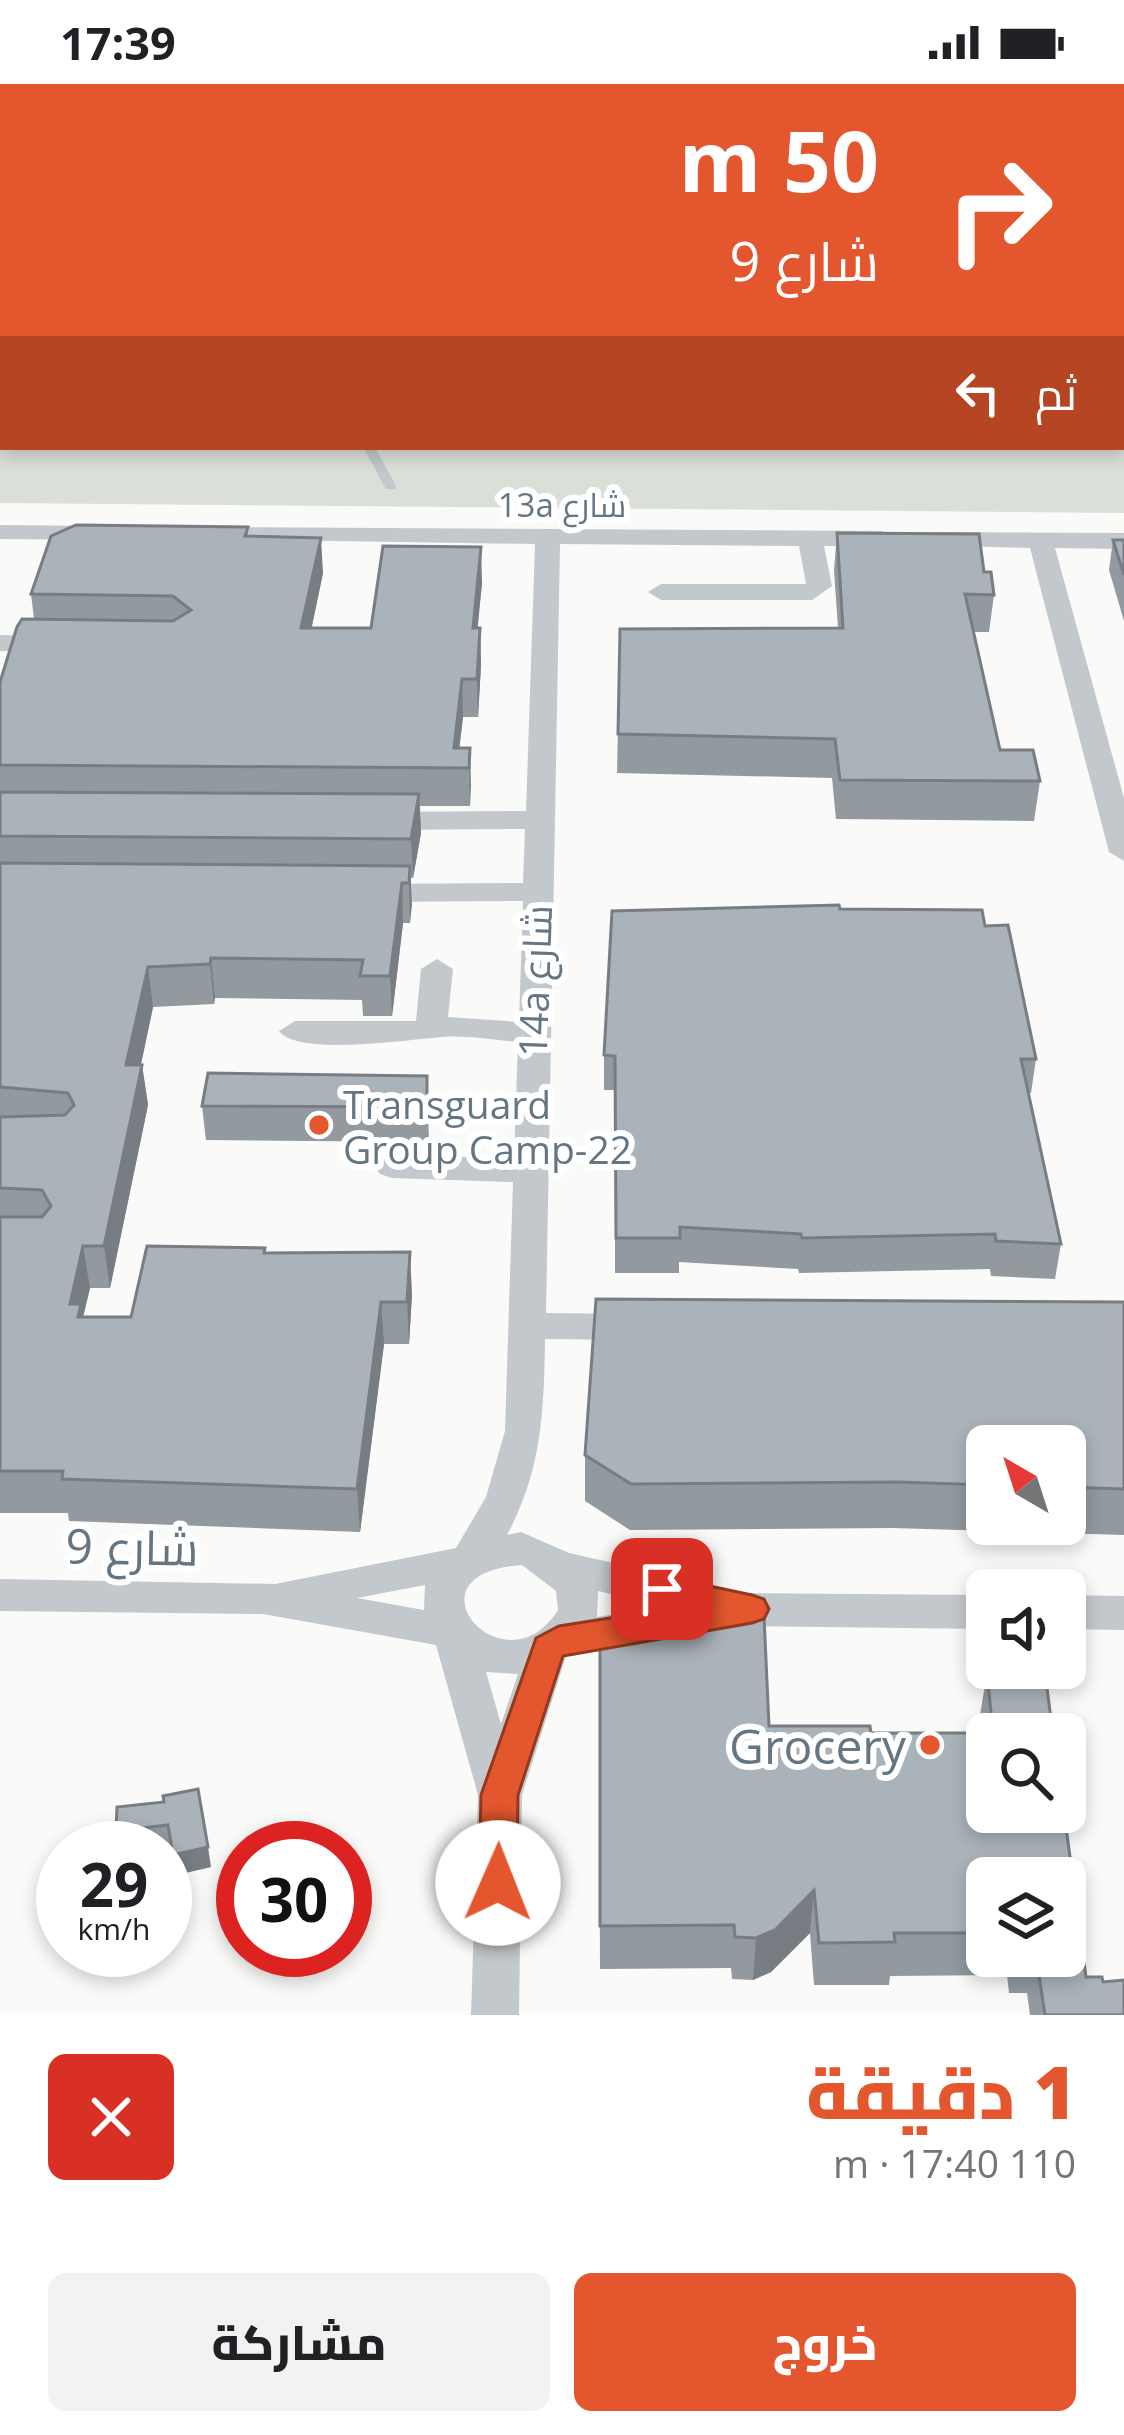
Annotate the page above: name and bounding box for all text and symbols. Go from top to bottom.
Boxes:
text: 17:39 [60,12,176,73]
text: 50 m [679,102,879,217]
icon: right [921,132,1077,288]
text: شارع 9 [729,223,879,297]
icon: left [945,360,1011,426]
text: ثم [1035,362,1077,423]
street label: 13a شارع [498,482,626,528]
street label: 14a شارع [505,904,565,1058]
place label: Transguard Group Camp-22 [343,1077,632,1175]
marker: Transguard Group Camp-22 [306,1112,332,1138]
north arrow [966,1425,1086,1545]
map controls [966,1425,1086,1977]
street label: شارع 9 [65,1512,199,1582]
pin [611,1538,713,1640]
icon: arrive [629,1556,695,1622]
button: sound [966,1569,1086,1689]
place label: Grocery [729,1713,907,1778]
button: search [966,1713,1086,1833]
marker: Grocery [917,1732,943,1758]
position arrow [435,1820,561,1946]
speed limit sign: 30 [216,1821,372,1977]
text: 29 [80,1843,148,1925]
button: layers [966,1857,1086,1977]
text: km/h [78,1908,150,1949]
text: 1 دقيقة [806,2042,1076,2140]
button: close [48,2054,174,2180]
text: 110 m · 17:40 [833,2136,1076,2189]
button: مشاركة [48,2273,550,2411]
button: خروج [574,2273,1076,2411]

